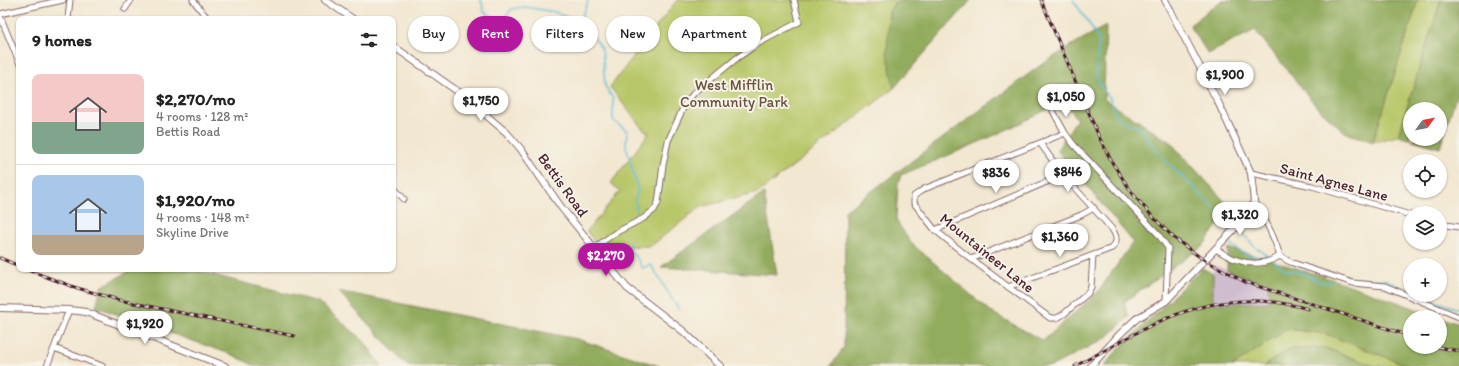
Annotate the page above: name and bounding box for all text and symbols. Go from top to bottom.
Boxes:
chip: Buy [408,16,459,52]
chip: Rent [467,16,523,52]
chip: Filters [531,16,598,52]
chip: New [606,16,660,52]
chip: Apartment [668,16,761,52]
icon: filters [358,29,380,51]
text: 9 homes [32,30,92,50]
pin: $1,900 [1192,62,1258,96]
text: $1,900 [1206,67,1244,82]
park label: West Mifflin Community Park [680,76,788,111]
pin: $1,050 [1033,84,1099,118]
pin: $1,750 [448,88,514,122]
text: $2,270/mo [156,89,236,109]
text: $1,050 [1047,89,1085,104]
icon: home [64,90,112,138]
text: $1,750 [463,93,500,108]
north arrow [1403,102,1447,146]
map controls [1403,102,1447,354]
text: 4 rooms · 128 m² [156,109,248,124]
text: Bettis Road [156,124,220,139]
street label: Bettis Road [534,150,592,220]
button: locate [1403,154,1447,198]
pin: $846 [1044,159,1092,193]
street label: Saint Agnes Lane [1278,159,1390,205]
pin: $836 [972,160,1020,194]
text: $846 [1054,164,1082,179]
text: $836 [982,165,1010,180]
text: $1,920/mo [156,190,235,210]
icon: home [64,191,112,239]
pin: $1,320 [1207,202,1273,236]
button: layers [1403,206,1447,250]
text: $1,320 [1221,207,1259,222]
street label: Mountaineer Lane [936,209,1038,297]
text: 4 rooms · 148 m² [156,210,249,225]
pin: $1,360 [1027,224,1093,258]
text: Skyline Drive [156,225,229,240]
text: $1,360 [1041,229,1079,244]
pin: $2,270 [573,243,639,277]
text: $2,270 [587,248,625,263]
button: + [1403,258,1447,302]
button: − [1403,310,1447,354]
pin: $1,920 [112,311,178,345]
text: $1,920 [126,316,164,331]

